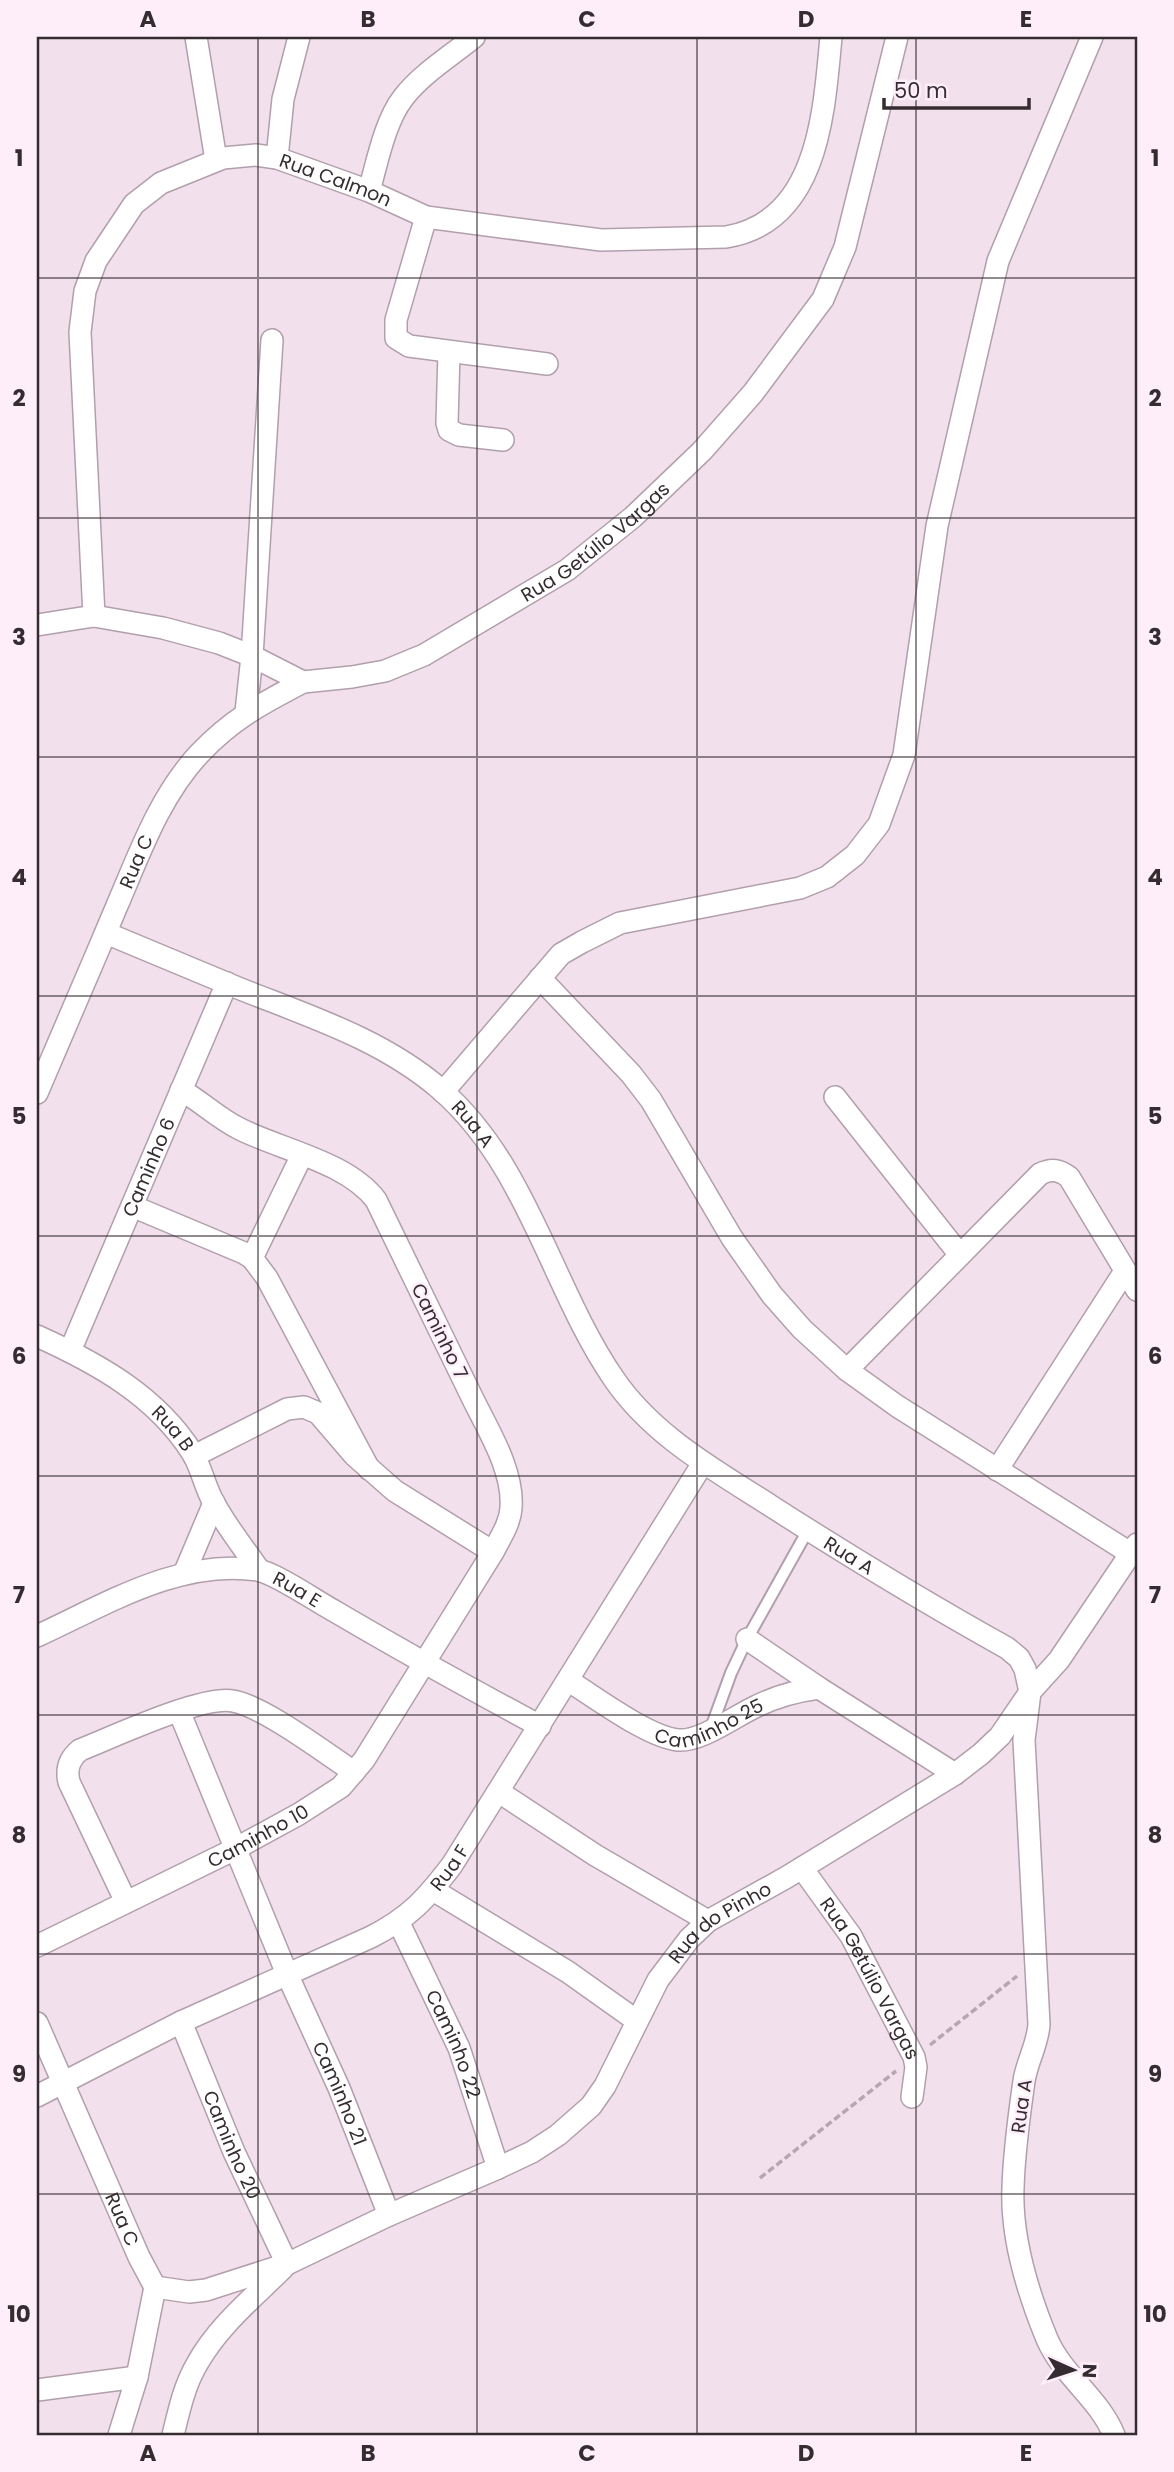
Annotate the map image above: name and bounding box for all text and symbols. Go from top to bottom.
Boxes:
text: A [140,3,157,35]
text: B [360,3,376,35]
text: C [578,3,596,35]
text: D [798,3,814,35]
text: E [1020,3,1032,35]
scale bar [884,66,1029,110]
text: 50 m [894,76,948,105]
text: 1 [15,142,23,174]
text: 1 [1151,142,1159,174]
street label: Rua Calmon [276,147,396,214]
text: 2 [12,382,26,414]
text: 2 [1148,382,1162,414]
street label: Rua Getúlio Vargas [516,476,676,609]
text: 3 [12,621,26,653]
text: 3 [1148,621,1162,653]
street label: Rua C [113,830,160,893]
text: 4 [11,861,27,893]
text: 4 [1147,861,1163,893]
street label: Rua A [445,1094,501,1153]
text: 5 [12,1100,26,1132]
text: 5 [1148,1100,1162,1132]
street label: Caminho 6 [116,1113,182,1221]
street label: Caminho 7 [405,1279,474,1384]
text: 6 [12,1340,26,1372]
text: 6 [1148,1340,1162,1372]
street label: Rua B [146,1399,200,1457]
street label: Rua A [818,1530,879,1581]
street label: Rua E [268,1565,326,1614]
text: 7 [13,1579,25,1611]
text: 7 [1149,1579,1161,1611]
street label: Caminho 25 [650,1692,768,1755]
street label: Caminho 10 [203,1798,314,1874]
text: 8 [12,1819,26,1851]
text: 8 [1148,1819,1162,1851]
street label: Rua F [424,1839,476,1897]
street label: Rua do Pinho [662,1875,776,1969]
street label: Rua Getúlio Vargas [813,1892,926,2064]
street label: Caminho 22 [419,1985,487,2102]
street label: Caminho 21 [306,2037,373,2150]
text: 9 [12,2058,26,2090]
text: 9 [1148,2058,1162,2090]
street label: Rua A [1004,2077,1039,2135]
street label: Caminho 20 [196,2086,267,2204]
street label: Rua C [98,2188,146,2251]
text: 10 [7,2298,31,2330]
text: 10 [1143,2298,1167,2330]
north arrow [1038,2336,1108,2406]
text: N [1076,2363,1103,2379]
text: A [140,2437,157,2469]
text: B [360,2437,376,2469]
text: C [578,2437,596,2469]
text: D [798,2437,814,2469]
text: E [1020,2437,1032,2469]

